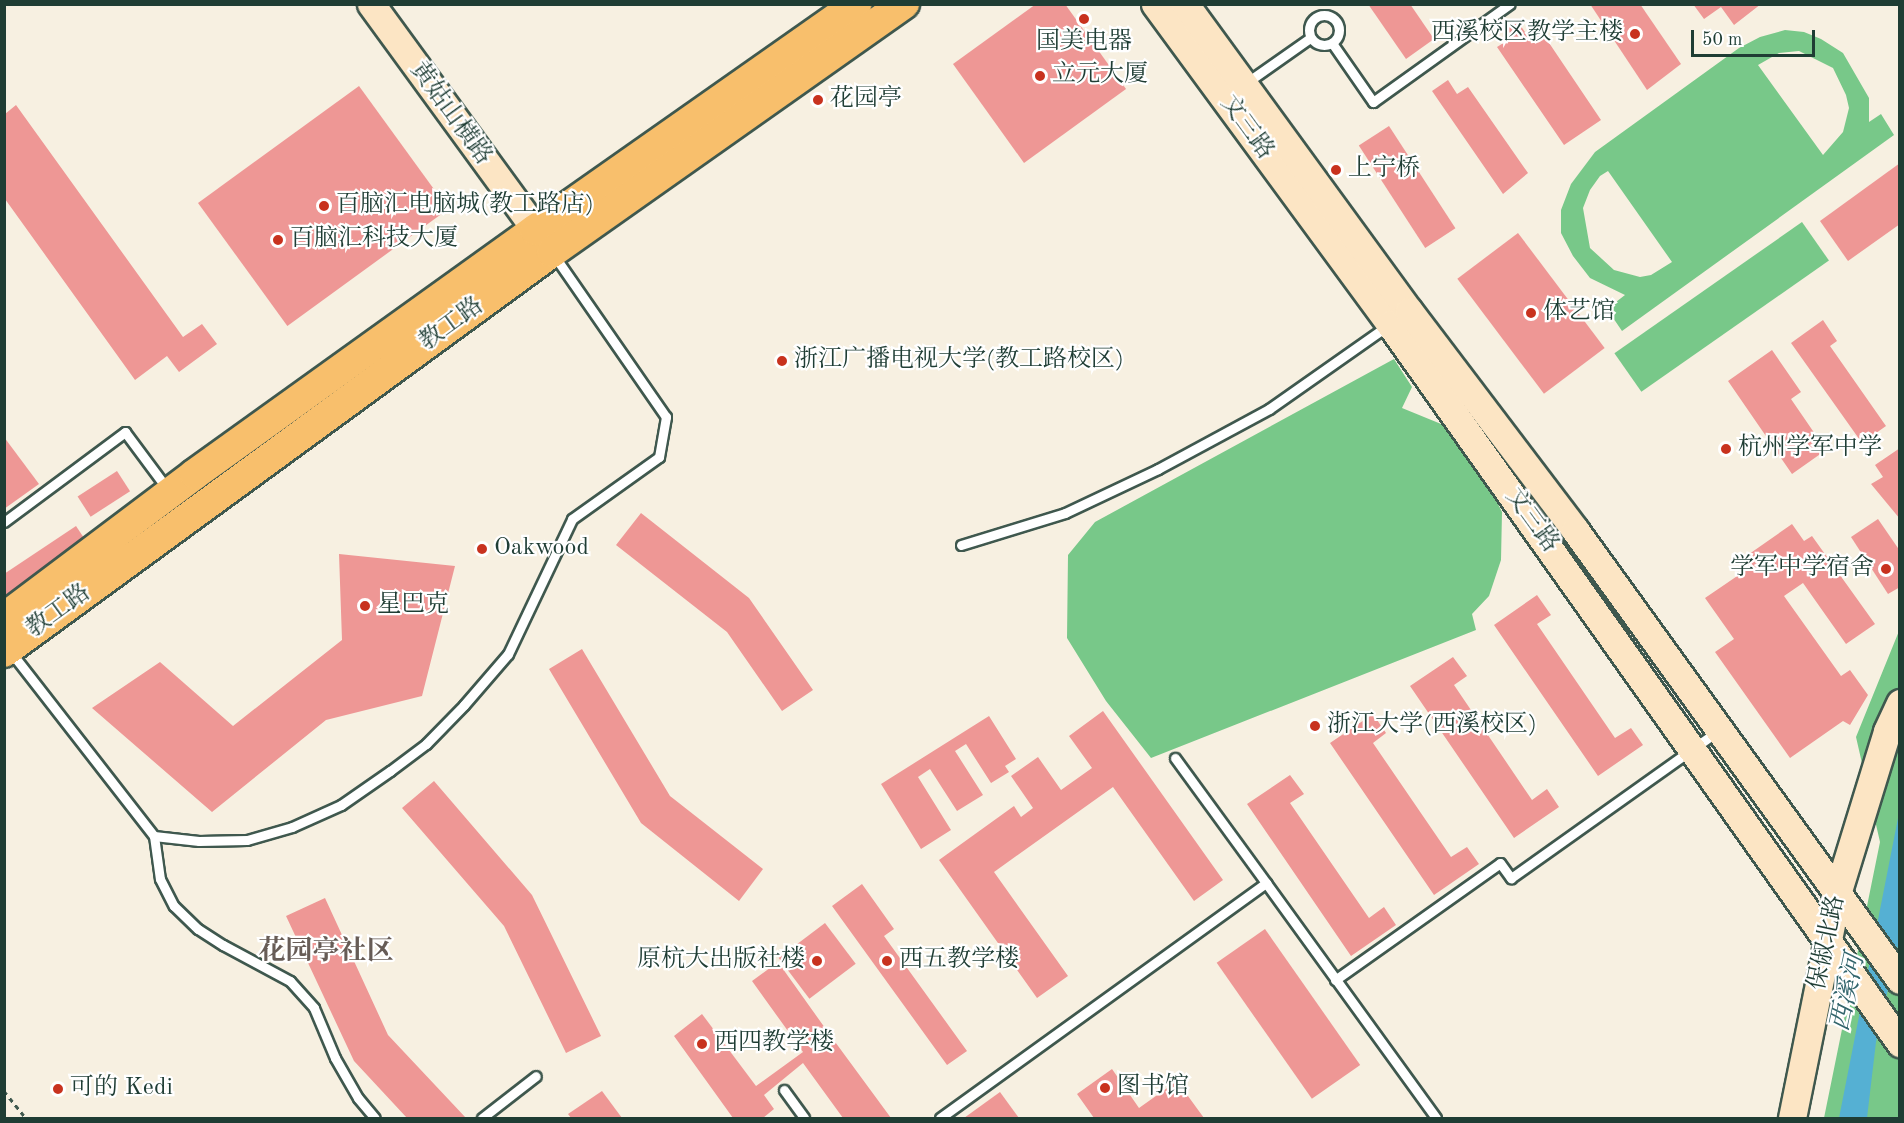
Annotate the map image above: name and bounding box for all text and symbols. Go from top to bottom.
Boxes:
marker: 国美电器 [1077,12,1091,26]
scale bar [1694,18,1818,56]
place label: 西溪校区教学主楼 [1431,20,1623,48]
marker: 西溪校区教学主楼 [1628,27,1642,41]
place label: 国美电器 [1036,29,1132,57]
text: 50 m [1702,31,1742,49]
street label: 黄姑山横路 [403,57,497,171]
place label: 立元大厦 [1052,62,1148,90]
marker: 立元大厦 [1033,69,1047,83]
place label: 花园亭 [830,86,902,114]
street label: 文三路 [1213,90,1279,166]
marker: 花园亭 [811,93,825,107]
place label: 上宁桥 [1348,156,1420,184]
marker: 上宁桥 [1329,163,1343,177]
place label: 百脑汇电脑城(教工路店) [336,192,594,220]
marker: 百脑汇电脑城(教工路店) [317,199,331,213]
place label: 百脑汇科技大厦 [290,226,458,254]
marker: 百脑汇科技大厦 [271,233,285,247]
street label: 教工路 [414,292,490,358]
place label: 体艺馆 [1543,299,1615,327]
marker: 体艺馆 [1524,306,1538,320]
place label: 浙江广播电视大学(教工路校区) [794,347,1124,375]
marker: 浙江广播电视大学(教工路校区) [775,354,789,368]
place label: 杭州学军中学 [1738,435,1882,463]
marker: 杭州学军中学 [1719,442,1733,456]
street label: 文三路 [1498,483,1564,559]
place label: Oakwood [494,535,589,563]
marker: Oakwood [475,542,489,556]
place label: 学军中学宿舍 [1730,555,1874,583]
marker: 学军中学宿舍 [1879,562,1893,576]
street label: 教工路 [21,579,97,645]
place label: 星巴克 [377,592,449,620]
marker: 星巴克 [358,599,372,613]
place label: 浙江大学(西溪校区) [1327,712,1537,740]
marker: 浙江大学(西溪校区) [1308,719,1322,733]
street label: 保俶北路 [1804,893,1852,993]
district label: 花园亭社区 [259,936,393,968]
place label: 原杭大出版社楼 [637,947,805,975]
place label: 西五教学楼 [899,947,1019,975]
water label: 西溪河 [1826,952,1872,1034]
marker: 原杭大出版社楼 [810,954,824,968]
marker: 西五教学楼 [880,954,894,968]
place label: 西四教学楼 [714,1030,834,1058]
marker: 西四教学楼 [695,1037,709,1051]
place label: 图书馆 [1117,1074,1189,1102]
place label: 可的 Kedi [70,1075,173,1103]
marker: 图书馆 [1098,1081,1112,1095]
marker: 可的 Kedi [51,1082,65,1096]

